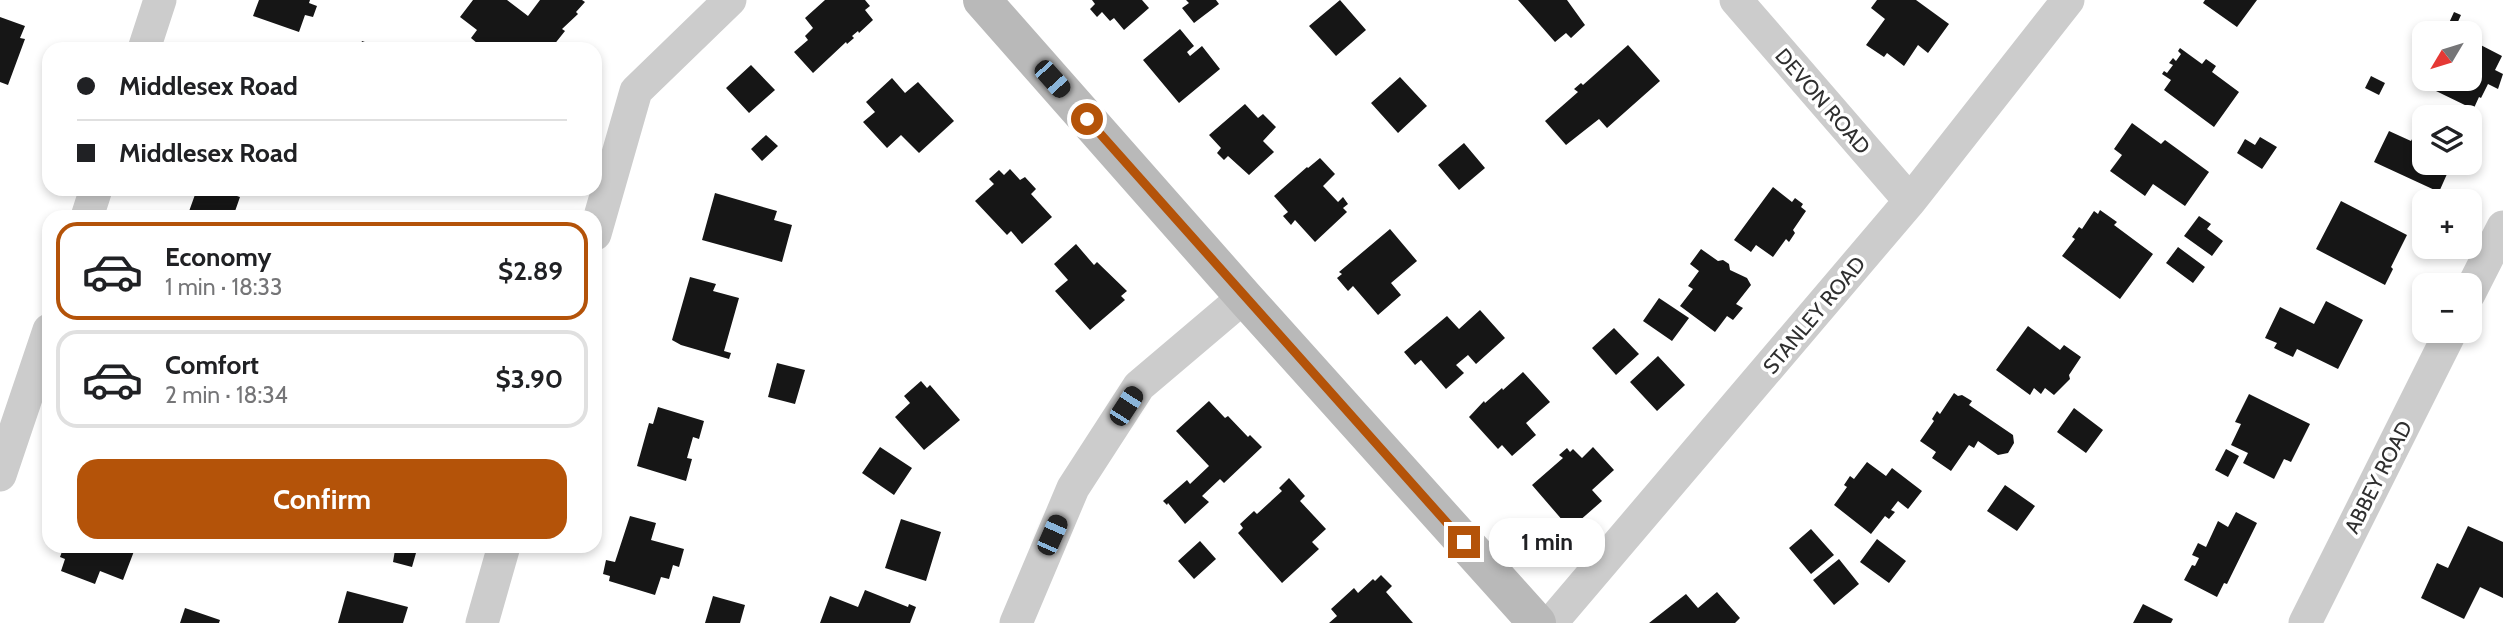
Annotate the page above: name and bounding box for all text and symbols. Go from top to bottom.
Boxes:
north arrow [2412,21,2482,91]
map controls [2412,21,2482,343]
street label: DEVON ROAD [1770,43,1876,159]
car [1031,56,1074,102]
text: Middlesex Road [119,70,298,102]
route start [1071,103,1103,135]
button: layers [2412,105,2482,175]
text: Middlesex Road [119,137,298,169]
button: + [2412,189,2482,259]
icon: car [81,240,144,303]
text: Economy [165,241,271,273]
street label: STANLEY ROAD [1758,251,1870,379]
text: $2.89 [498,255,563,287]
text: 1 min · 18:33 [165,273,283,301]
button: − [2412,273,2482,343]
icon: car [81,348,144,411]
text: Comfort [165,349,259,381]
text: $3.90 [496,363,563,395]
text: 2 min · 18:34 [165,381,288,409]
car [1106,383,1147,429]
street label: ABBEY ROAD [2339,416,2417,538]
button: Confirm [77,459,567,539]
car [1034,512,1071,558]
callout: 1 min [1488,518,1604,566]
route end [1448,526,1480,558]
text: 1 min [1521,528,1573,556]

